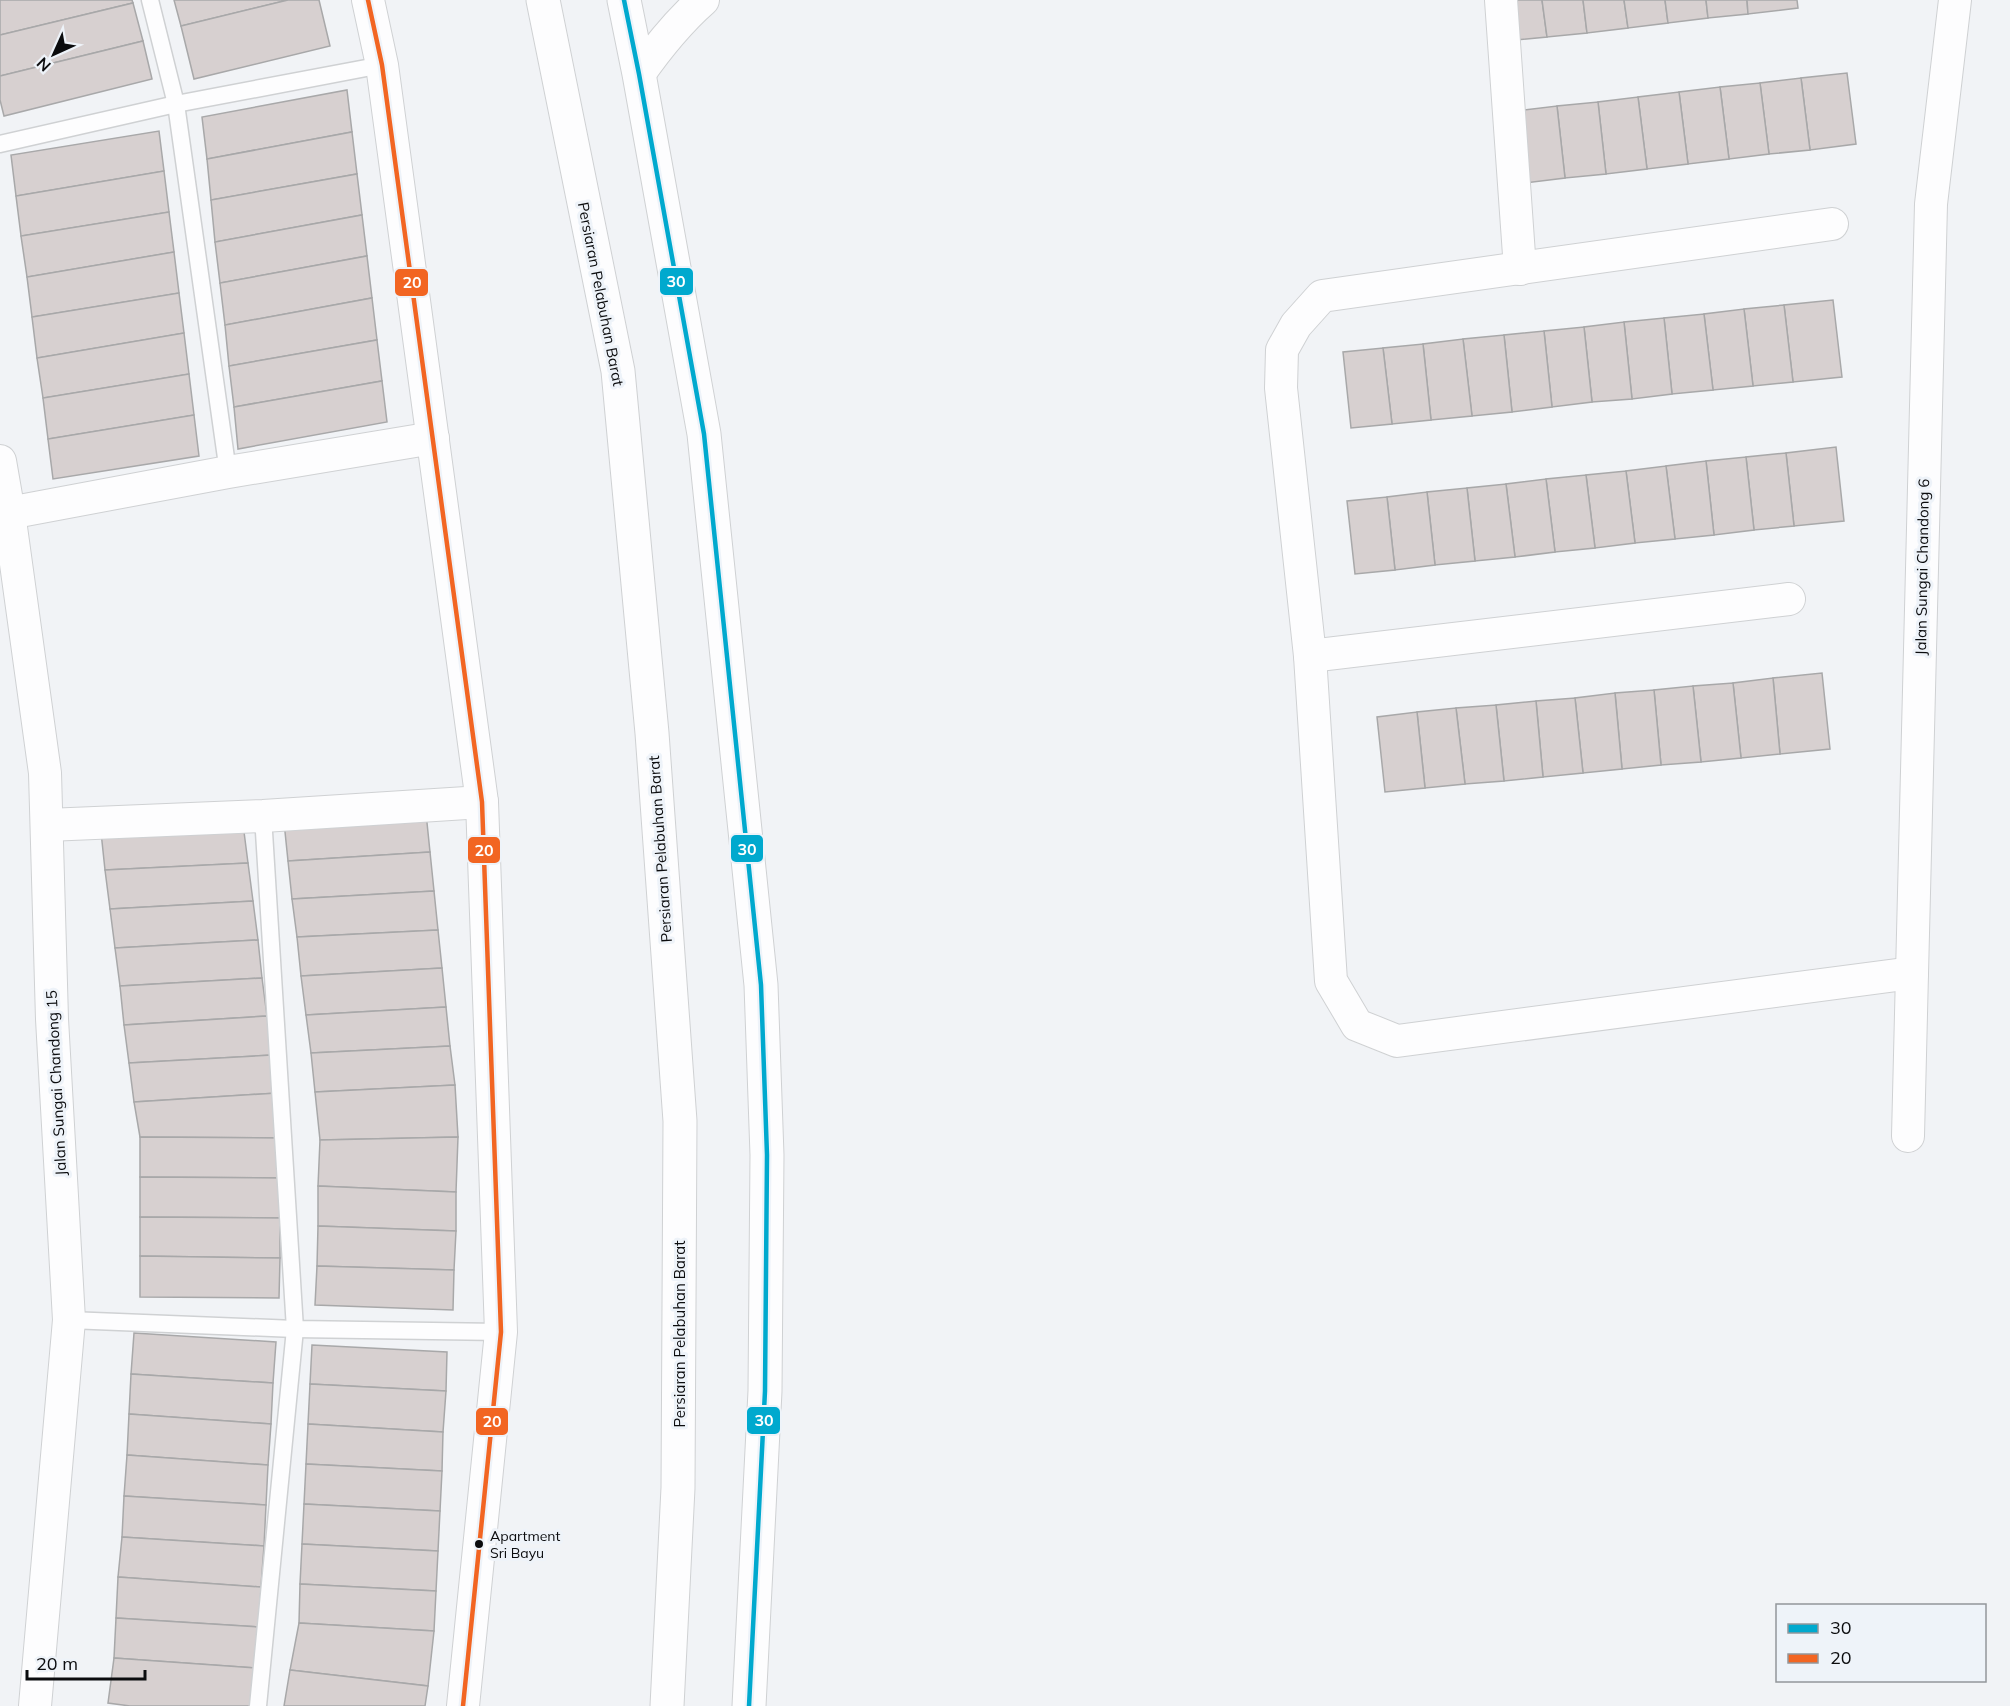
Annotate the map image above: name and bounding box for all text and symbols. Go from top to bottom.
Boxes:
north arrow [24,24,84,84]
text: N [32,53,55,76]
street label: Persiaran Pelabuhan Barat [574,200,628,388]
line badge: 30 [659,267,694,296]
line badge: 20 [394,268,429,297]
text: 30 [666,271,686,291]
text: 20 [402,272,422,292]
street label: Jalan Sungai Chandong 6 [1911,479,1933,655]
street label: Persiaran Pelabuhan Barat [644,755,676,943]
line badge: 30 [730,834,764,863]
line badge: 20 [467,836,501,864]
text: 30 [737,839,757,859]
text: 20 [474,840,494,860]
street label: Jalan Sungai Chandong 15 [42,990,70,1176]
street label: Persiaran Pelabuhan Barat [670,1240,689,1428]
line badge: 30 [746,1406,781,1435]
line badge: 20 [475,1407,509,1436]
text: 30 [754,1410,774,1430]
text: 20 [482,1411,502,1431]
place label: Apartment Sri Bayu [490,1527,561,1562]
marker: Apartment Sri Bayu [473,1538,485,1550]
legend [1776,1604,1986,1682]
text: 30 [1830,1616,1852,1639]
scale bar [27,1643,146,1681]
text: 20 [1830,1646,1852,1669]
text: 20 m [36,1652,78,1675]

